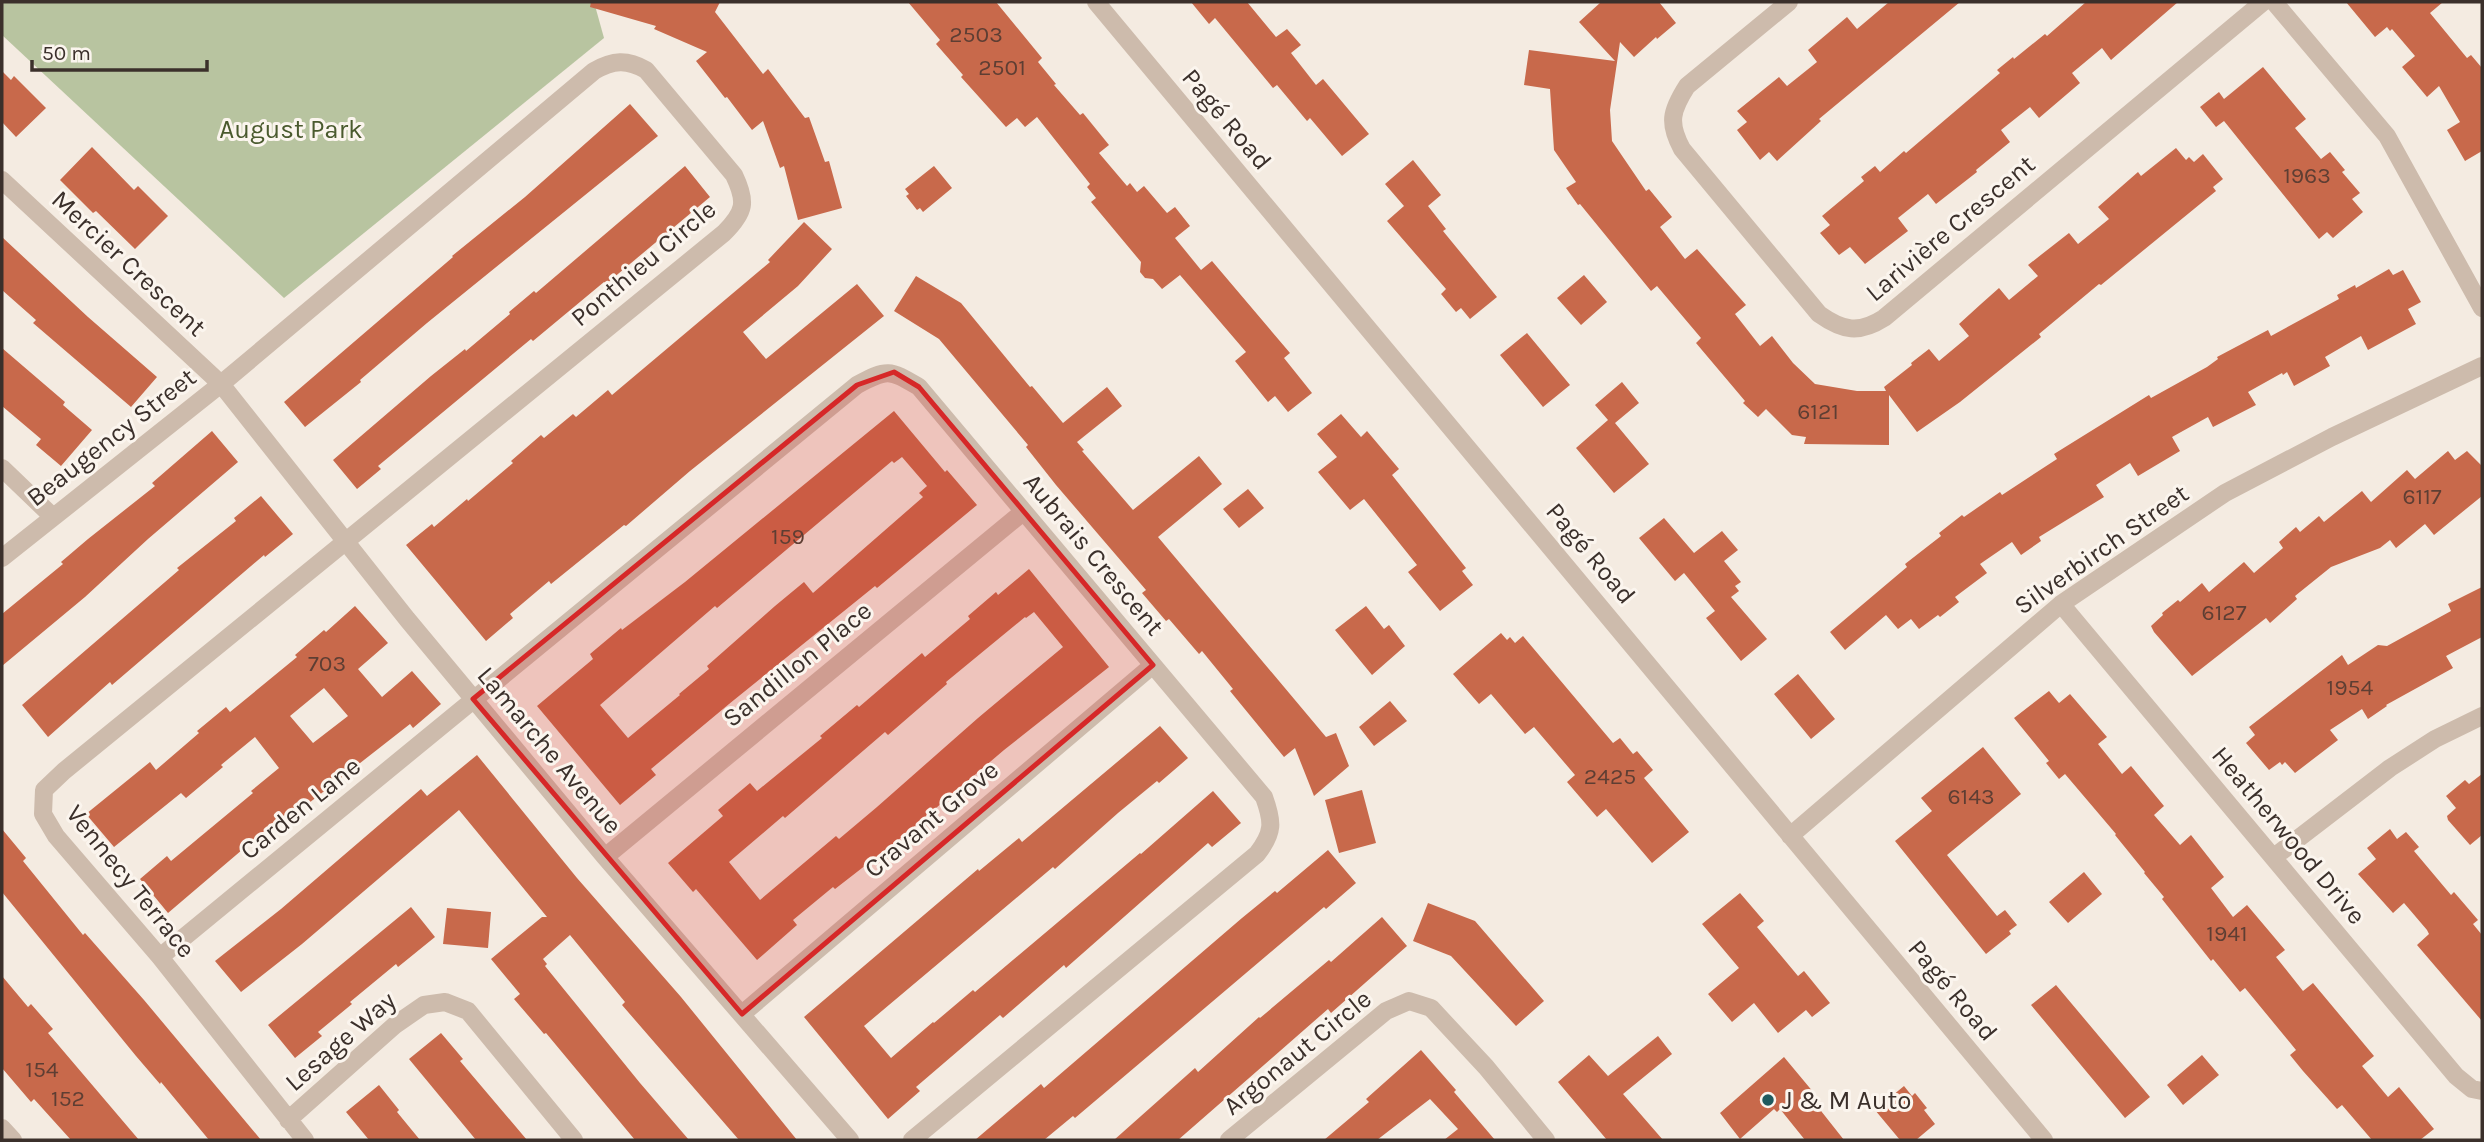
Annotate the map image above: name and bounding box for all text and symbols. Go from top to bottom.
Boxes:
house number: 2503 [949,21,1003,48]
scale bar [32,28,206,72]
text: 50 m [42,41,91,65]
house number: 2501 [978,54,1026,81]
street label: Pagé Road [1175,62,1278,176]
park label: August Park [219,114,363,145]
street label: Larivière Crescent [1859,148,2041,308]
house number: 1963 [2283,162,2331,189]
street label: Mercier Crescent [45,184,212,343]
street label: Ponthieu Circle [564,194,722,333]
street label: Beaugency Street [20,362,202,513]
house number: 6121 [1797,398,1839,425]
street label: Aubrais Crescent [1017,467,1171,642]
street label: Silverbirch Street [2008,478,2195,621]
house number: 6117 [2402,483,2442,510]
street label: Pagé Road [1539,496,1642,610]
house number: 159 [771,523,805,550]
street label: Sandillon Place [717,595,878,734]
house number: 6127 [2202,599,2247,626]
house number: 703 [308,650,346,677]
street label: Lamarche Avenue [471,660,629,840]
house number: 1954 [2327,674,2374,701]
street label: Heatherwood Drive [2205,740,2372,931]
street label: Carden Lane [234,750,367,866]
street label: Cravant Grove [858,754,1005,884]
house number: 2425 [1584,763,1636,790]
house number: 6143 [1947,783,1995,810]
street label: Vennecy Terrace [59,799,202,964]
house number: 1941 [2206,920,2248,947]
street label: Pagé Road [1901,933,2004,1047]
street label: Argonaut Circle [1217,983,1378,1122]
street label: Lesage Way [279,985,402,1098]
house number: 154 [25,1056,59,1083]
house number: 152 [51,1085,85,1112]
place label: J & M Auto [1782,1085,1911,1116]
marker: J & M Auto [1760,1092,1776,1108]

